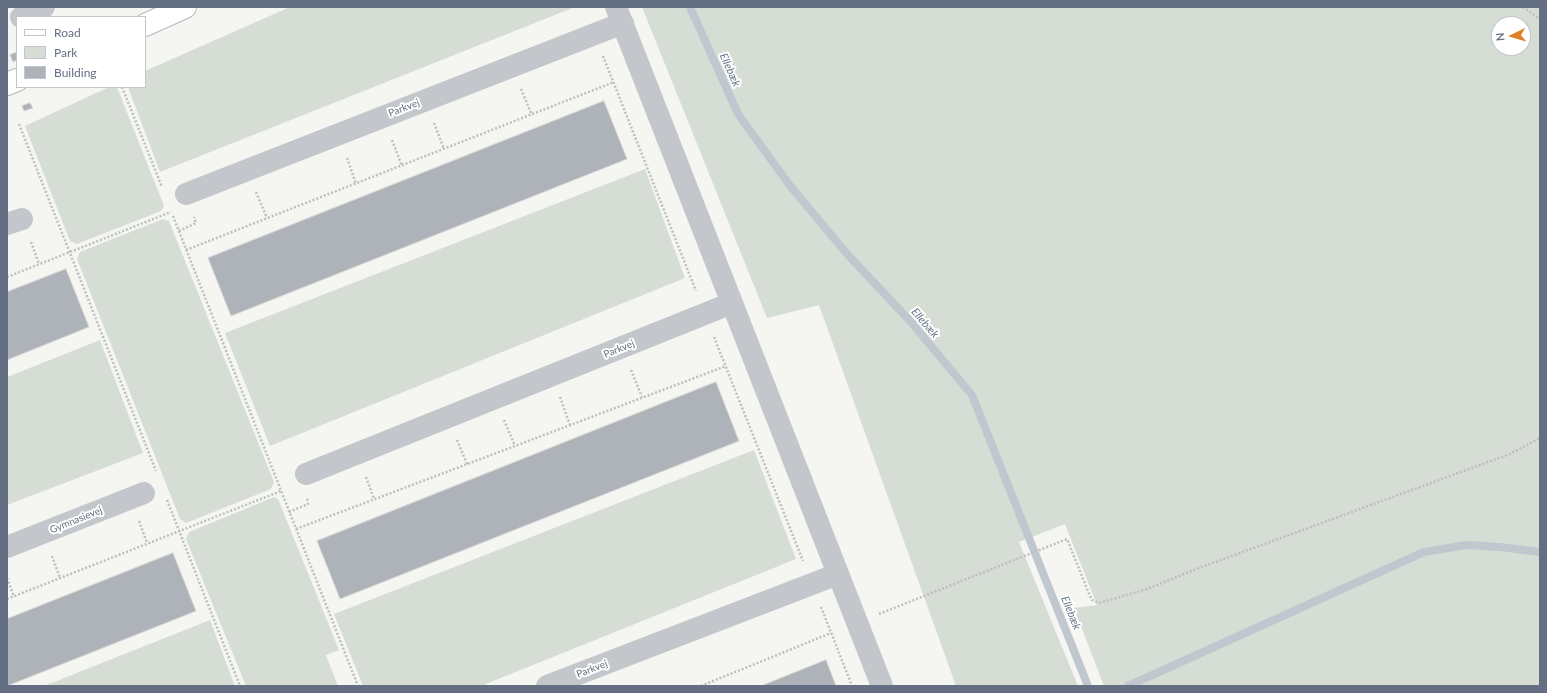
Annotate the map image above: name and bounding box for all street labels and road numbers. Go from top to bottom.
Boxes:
street label: Parkvej [387,97,421,119]
street label: Parkvej [602,337,636,361]
street label: Gymnasievej [48,504,104,536]
street label: Parkvej [575,658,609,680]

